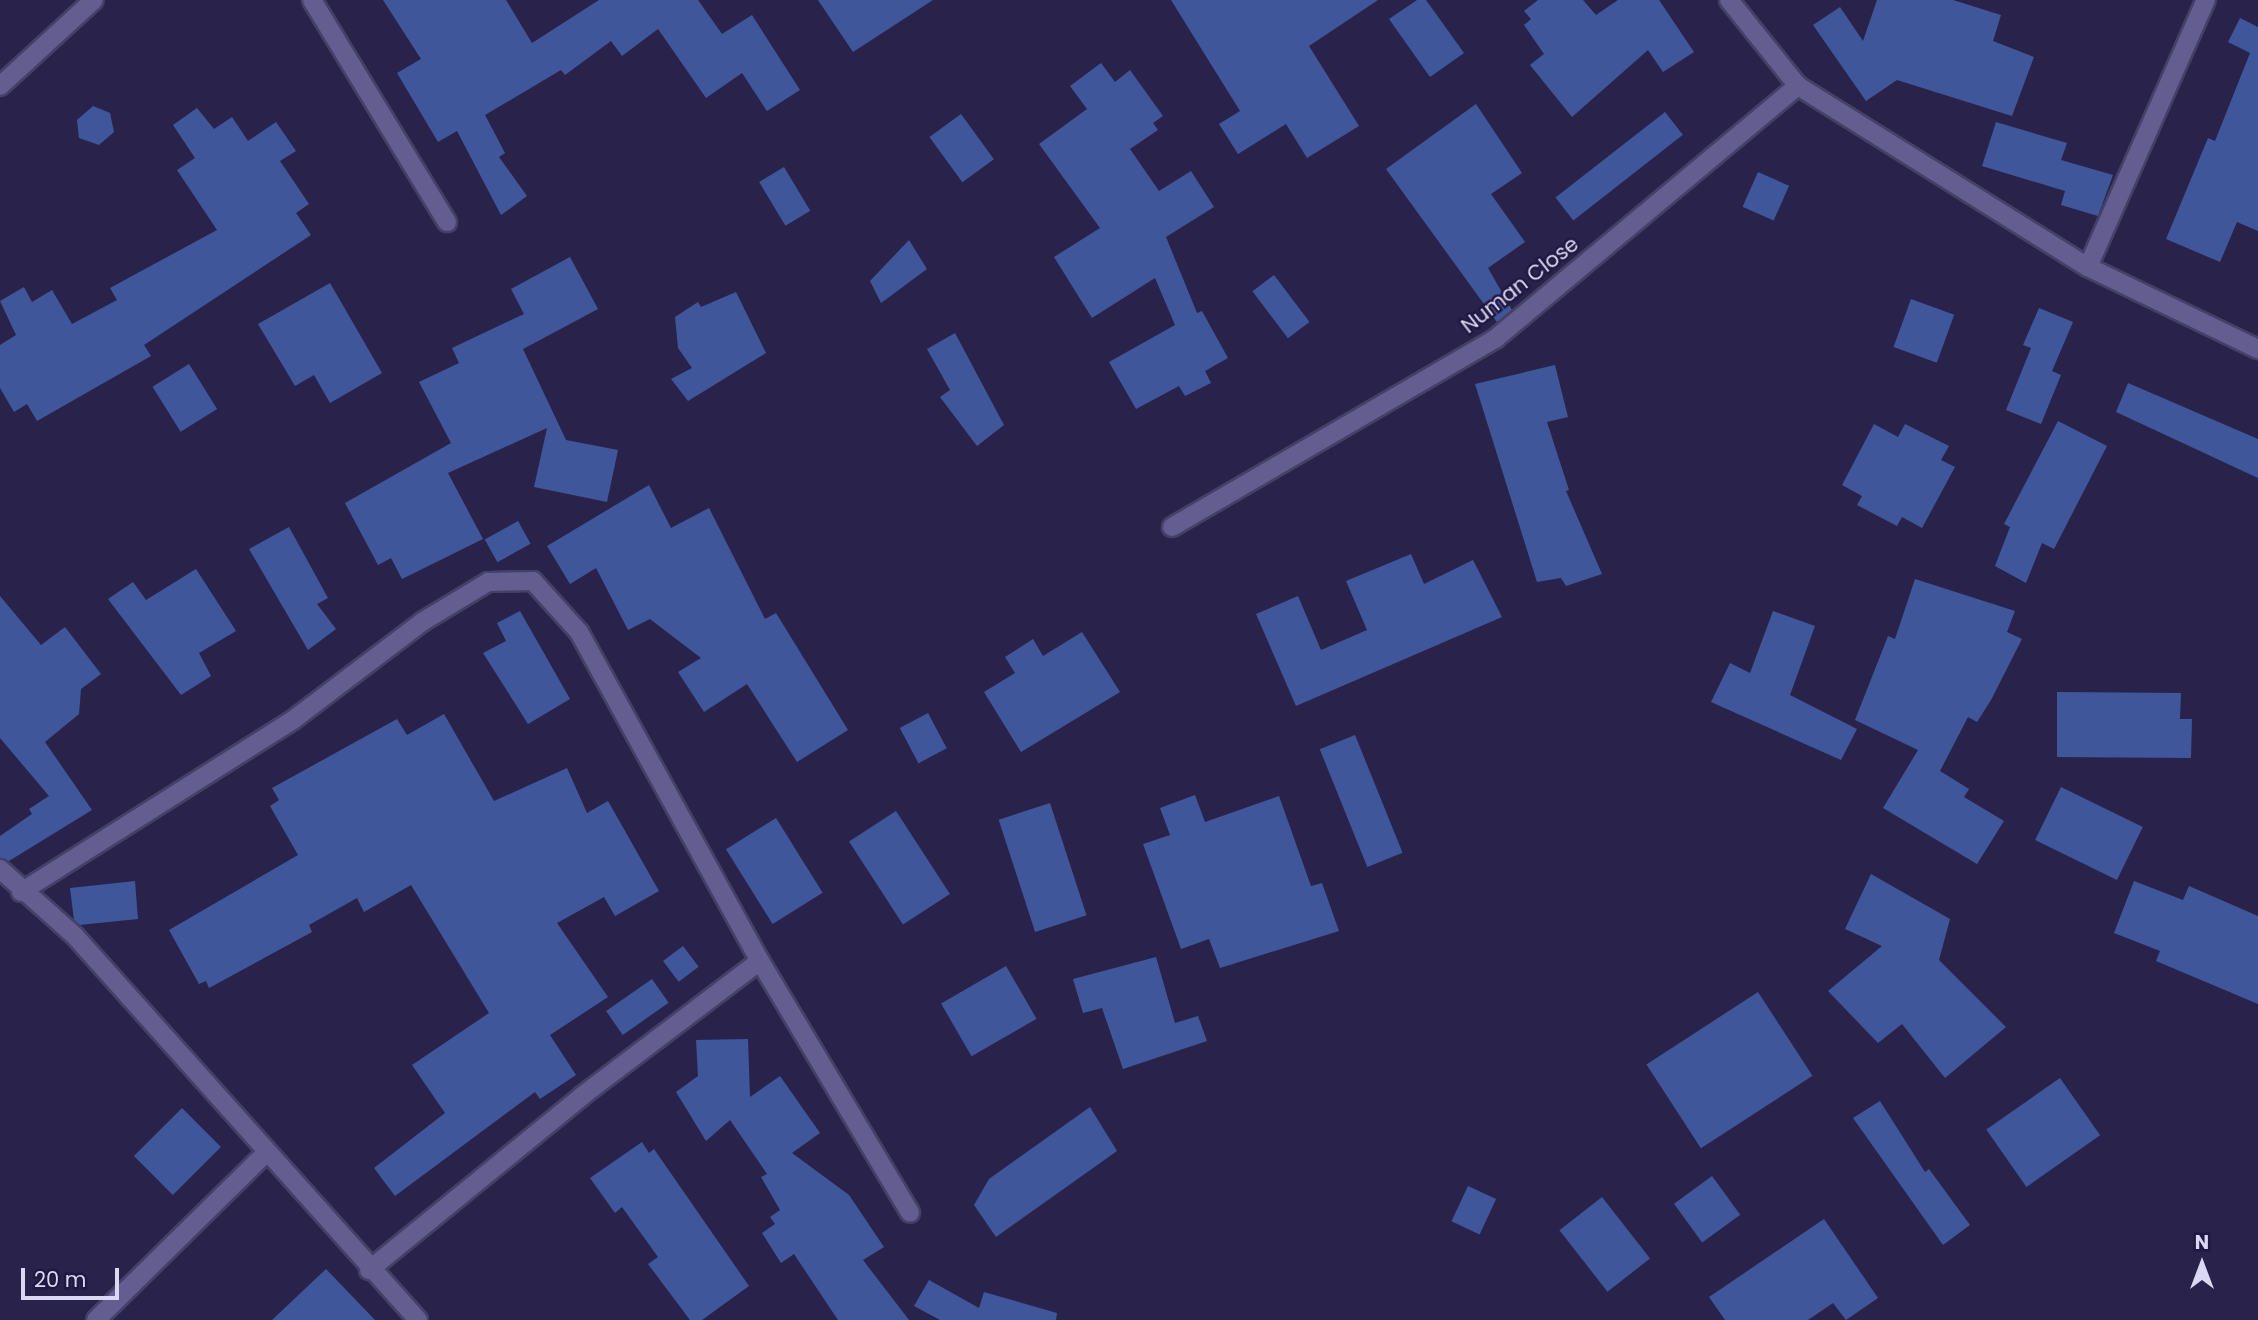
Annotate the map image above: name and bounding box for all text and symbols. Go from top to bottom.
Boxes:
street label: Numan Close [1456,231,1584,339]
north arrow [2167,1229,2237,1299]
text: N [2195,1229,2209,1256]
scale bar [24,1254,122,1298]
text: 20 m [34,1265,87,1294]

